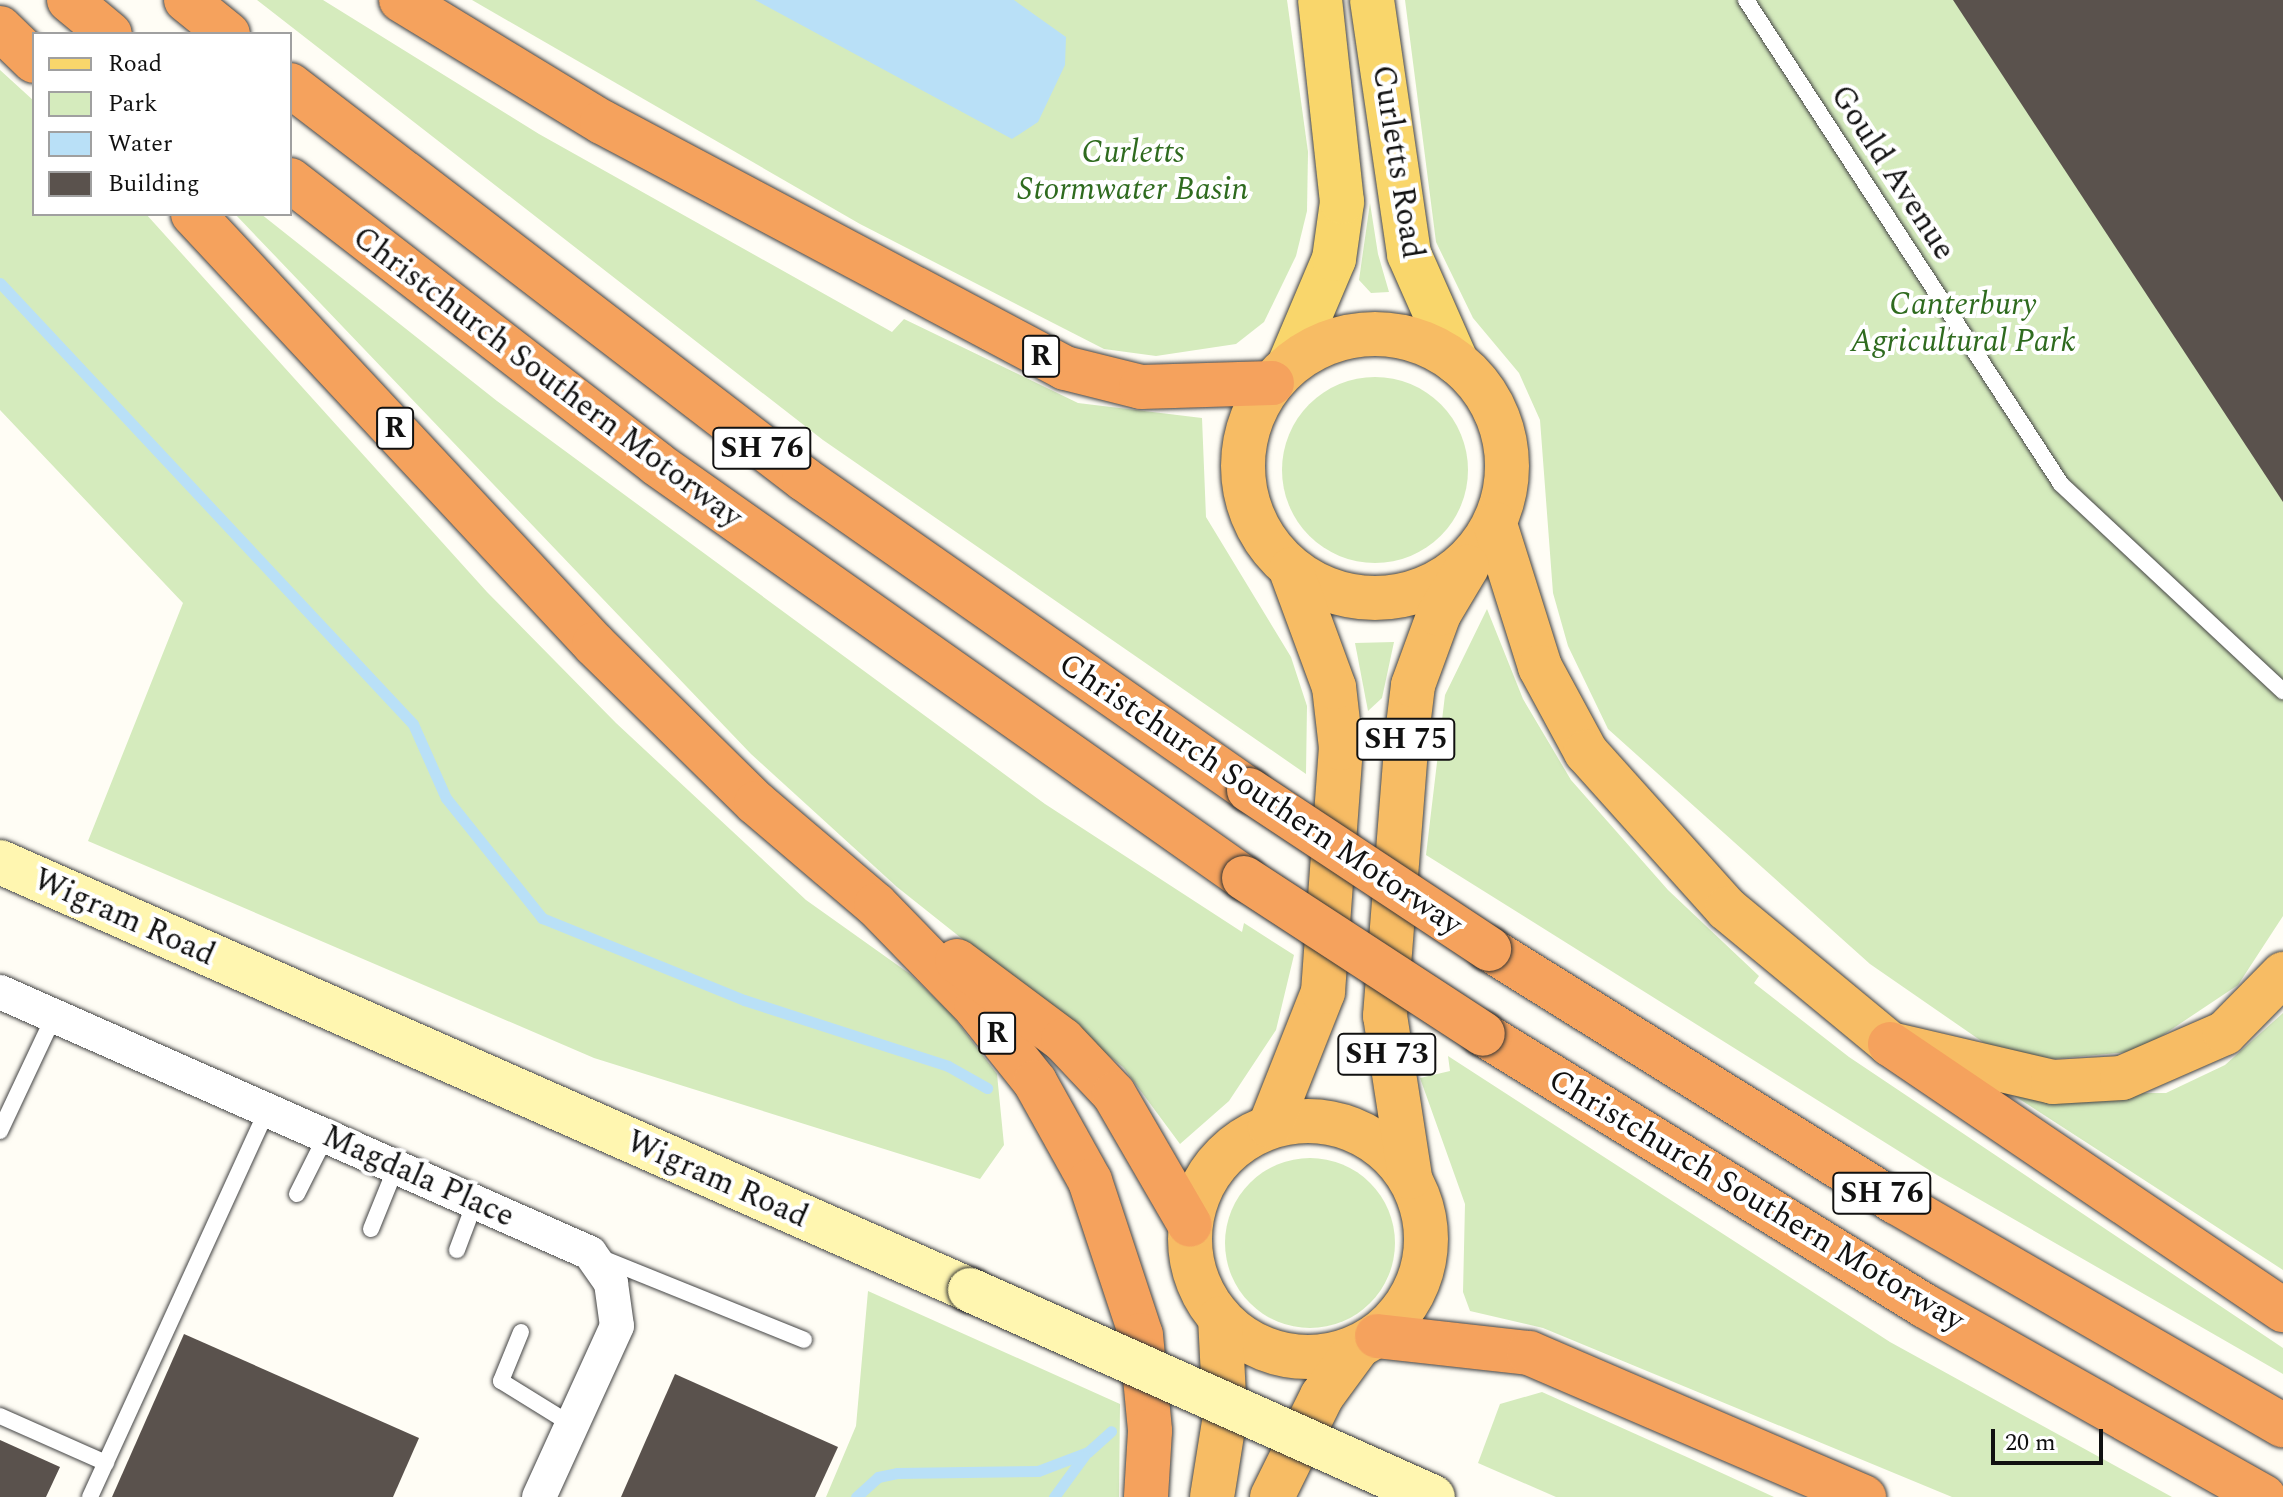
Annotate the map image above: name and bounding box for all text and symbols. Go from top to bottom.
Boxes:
legend [32,32,292,216]
text: Road [108,46,162,82]
street label: Curletts Road [1363,63,1431,261]
street label: Gould Avenue [1821,78,1963,268]
text: Park [108,86,158,122]
text: Water [108,126,172,162]
park label: Curletts Stormwater Basin [1018,135,1248,210]
text: Building [108,166,200,202]
street label: Christchurch Southern Motorway [345,219,749,537]
park label: Canterbury Agricultural Park [1850,287,2076,362]
road number: R [1021,330,1061,382]
road number: R [375,402,415,454]
road number: SH 76 [712,422,812,474]
street label: Christchurch Southern Motorway [1051,645,1469,945]
road number: SH 75 [1356,713,1456,765]
street label: Wigram Road [27,861,221,975]
road number: R [977,1007,1017,1059]
road number: SH 73 [1337,1028,1437,1080]
street label: Christchurch Southern Motorway [1541,1061,1971,1341]
street label: Magdala Place [316,1118,520,1236]
street label: Wigram Road [620,1123,814,1237]
road number: SH 76 [1832,1167,1932,1219]
scale bar [1995,1413,2107,1463]
text: 20 m [2005,1425,2056,1461]

